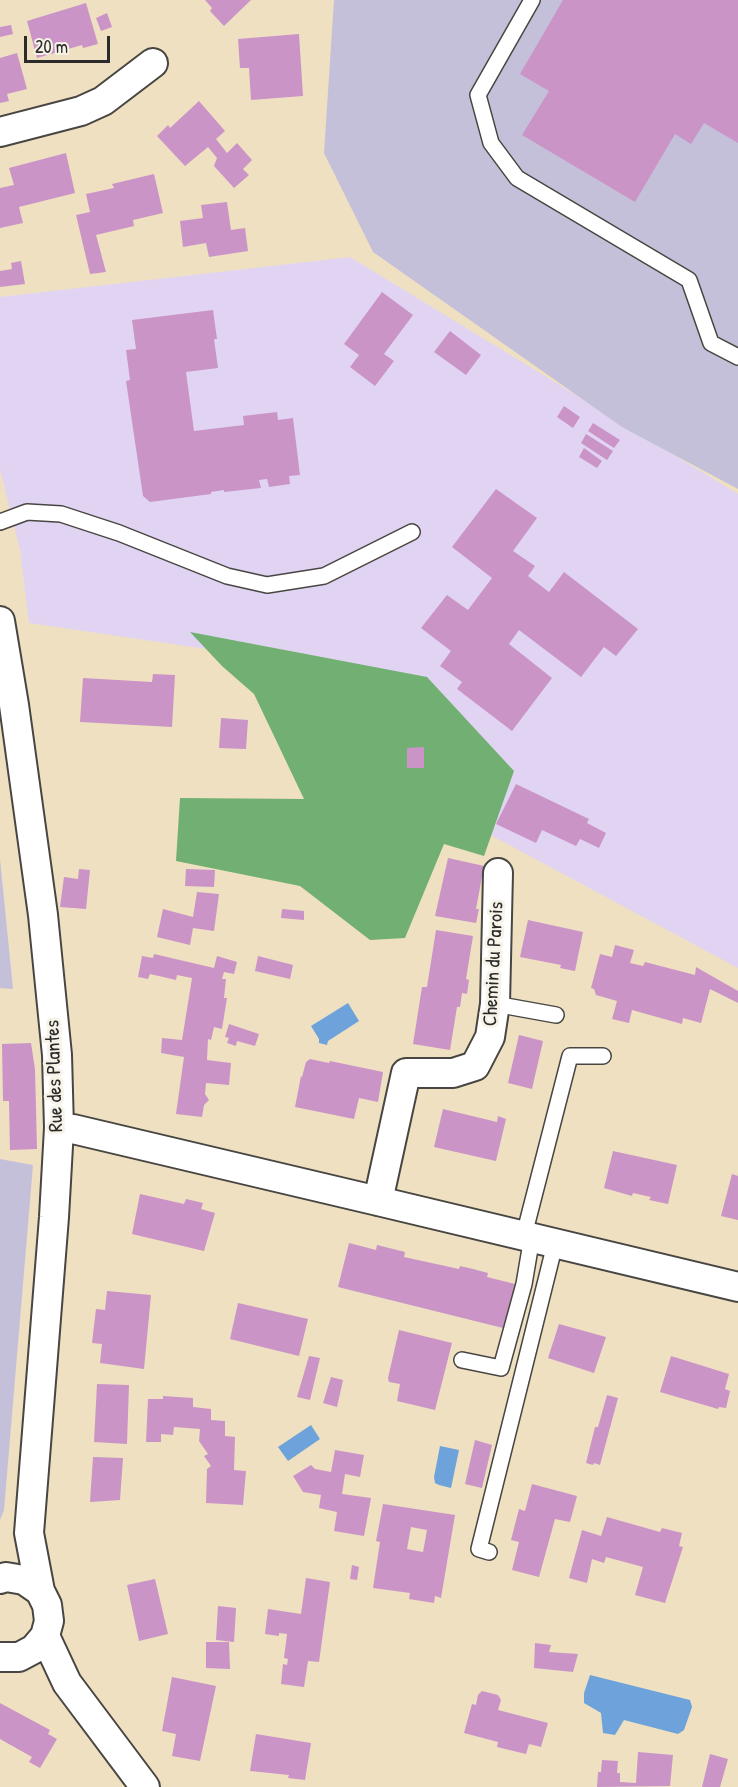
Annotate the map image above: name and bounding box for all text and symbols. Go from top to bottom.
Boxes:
scale bar [27,24,112,62]
text: 20 m [35,34,68,59]
street label: Chemin du Parois [479,901,509,1027]
street label: Rue des Plantes [41,1020,69,1132]

